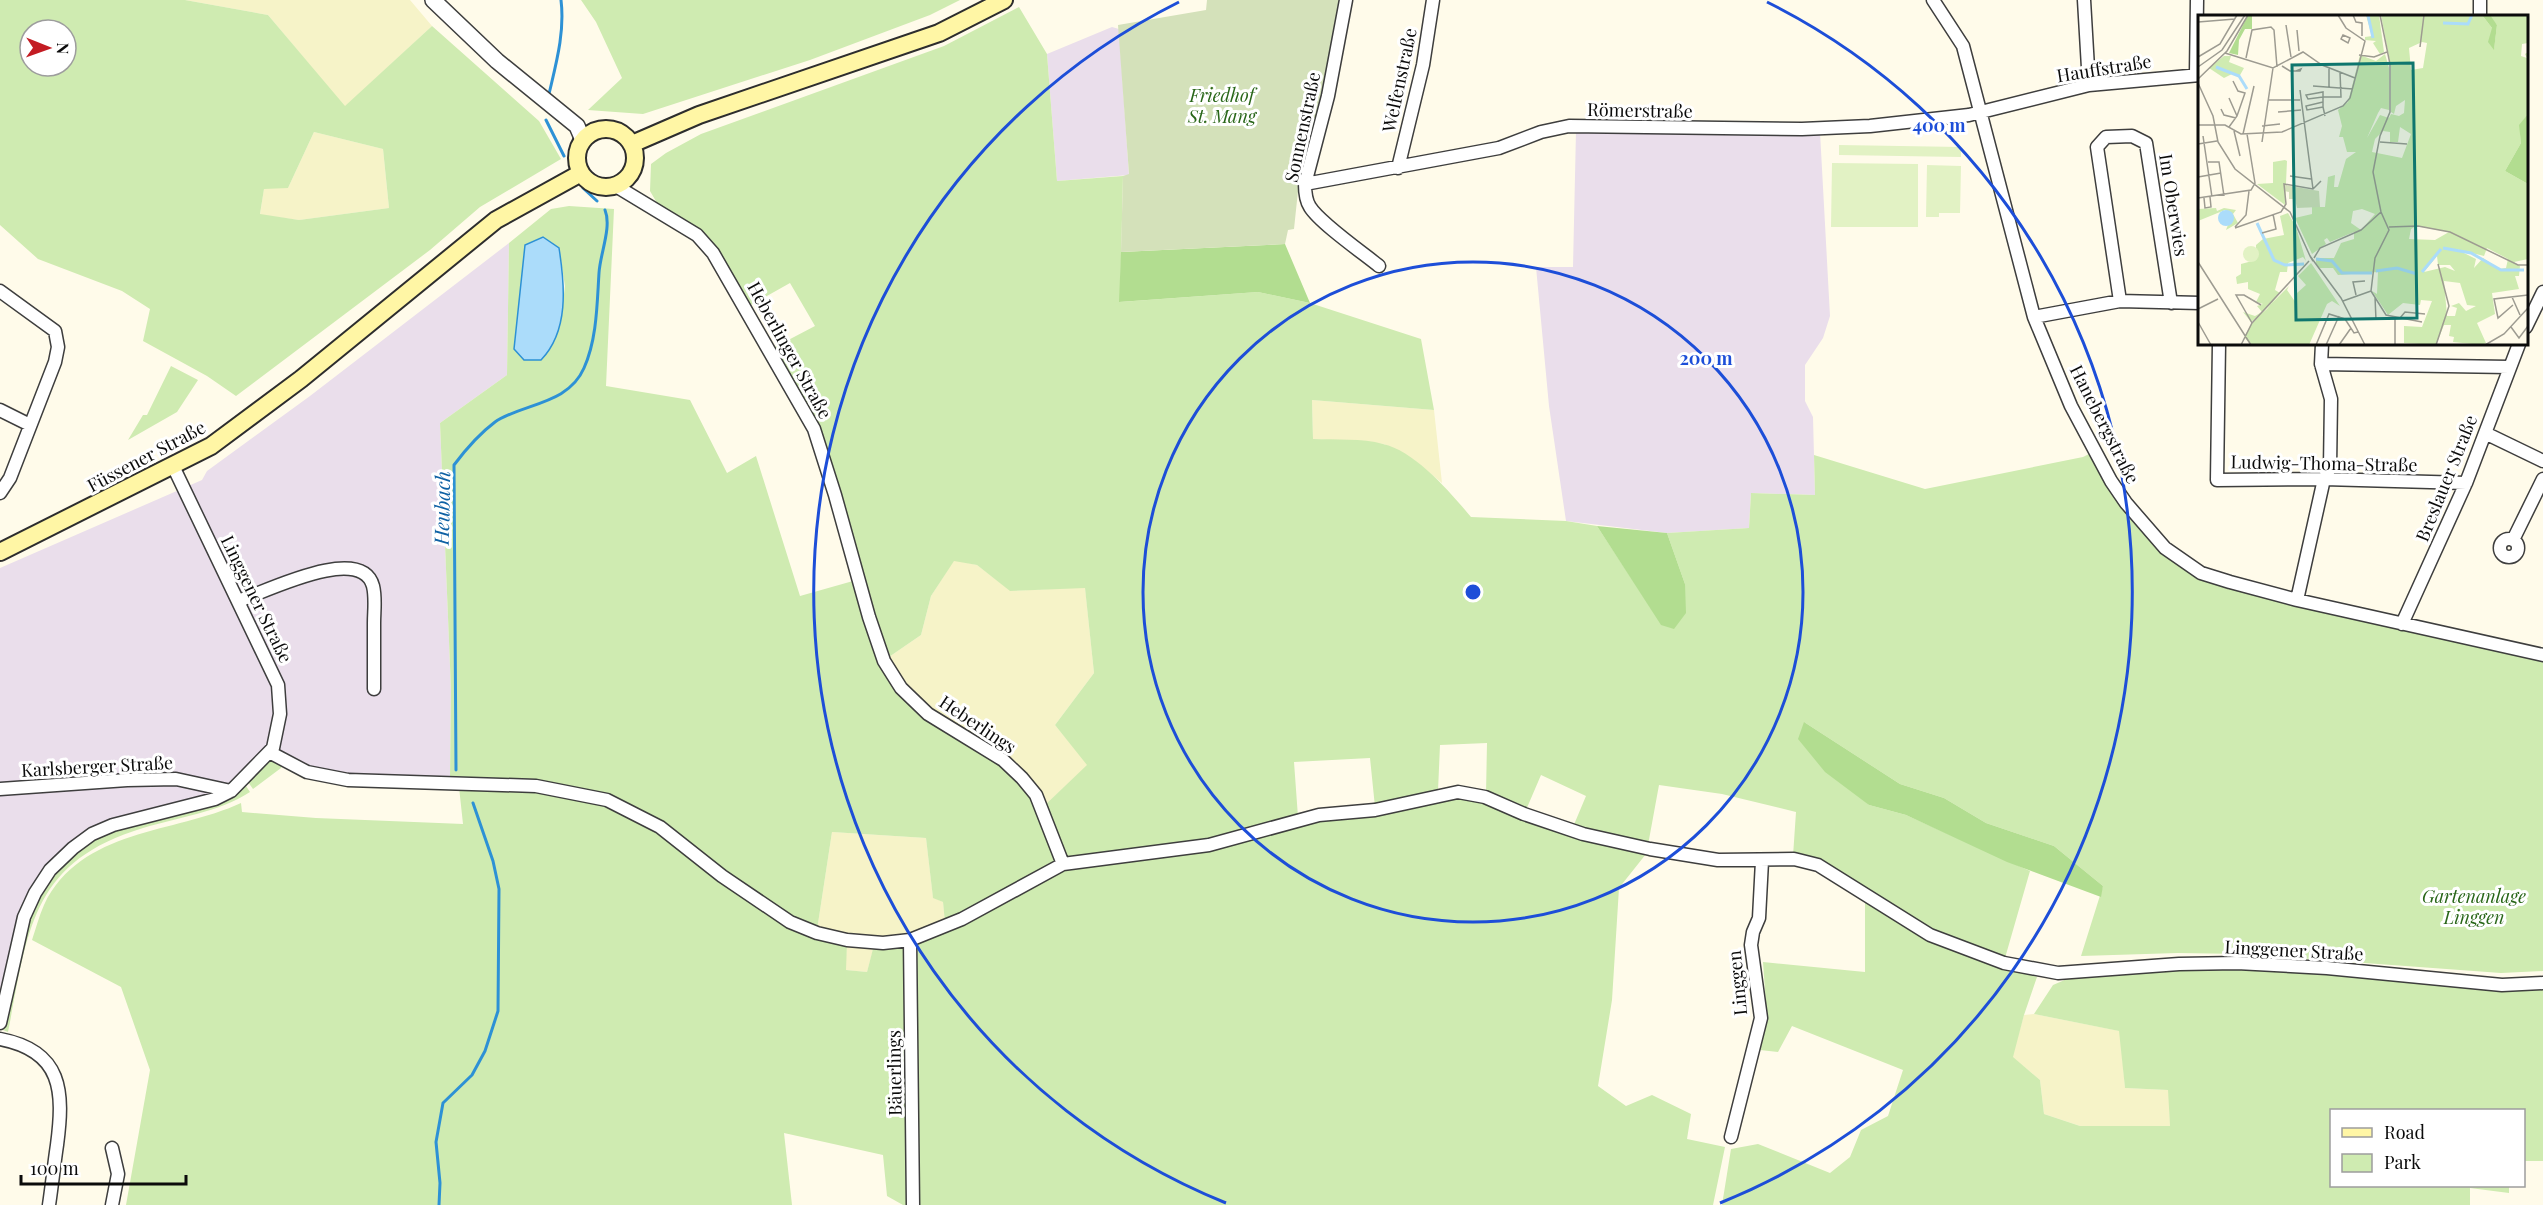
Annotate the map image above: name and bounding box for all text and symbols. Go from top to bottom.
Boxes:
inset map [2198,15,2528,345]
north arrow [18,18,78,78]
street label: Welfenstraße [1376,26,1422,135]
text: N [53,42,74,55]
street label: Hauffstraße [2055,49,2153,87]
street label: Sonnenstraße [1279,70,1325,184]
park label: Friedhof St. Mang [1187,83,1258,128]
street label: Römerstraße [1587,97,1693,123]
text: 400 m [1912,113,1966,137]
street label: Im Oberwies [2154,152,2194,258]
street label: Heberlinger Straße [742,277,838,423]
text: 200 m [1679,346,1733,370]
street label: Hanebergstraße [2065,361,2145,487]
street label: Breslauer Straße [2410,411,2482,545]
street label: Füssener Straße [83,415,209,497]
street label: Ludwig-Thoma-Straße [2230,449,2418,477]
water label: Heubach [427,471,455,546]
street label: Linggener Straße [216,531,298,667]
centre of rings [1463,582,1483,602]
street label: Heberlings [935,690,1021,758]
street label: Karlsberger Straße [20,750,174,782]
park label: Gartenanlage Linggen [2422,884,2526,929]
street label: Linggener Straße [2224,934,2364,966]
street label: Linggen [1722,949,1752,1017]
street label: Bäuerlings [881,1030,907,1116]
legend [2330,1109,2525,1187]
text: Road [2384,1120,2425,1144]
scale bar [21,1148,186,1186]
text: Park [2384,1150,2421,1174]
text: 100 m [30,1156,79,1180]

